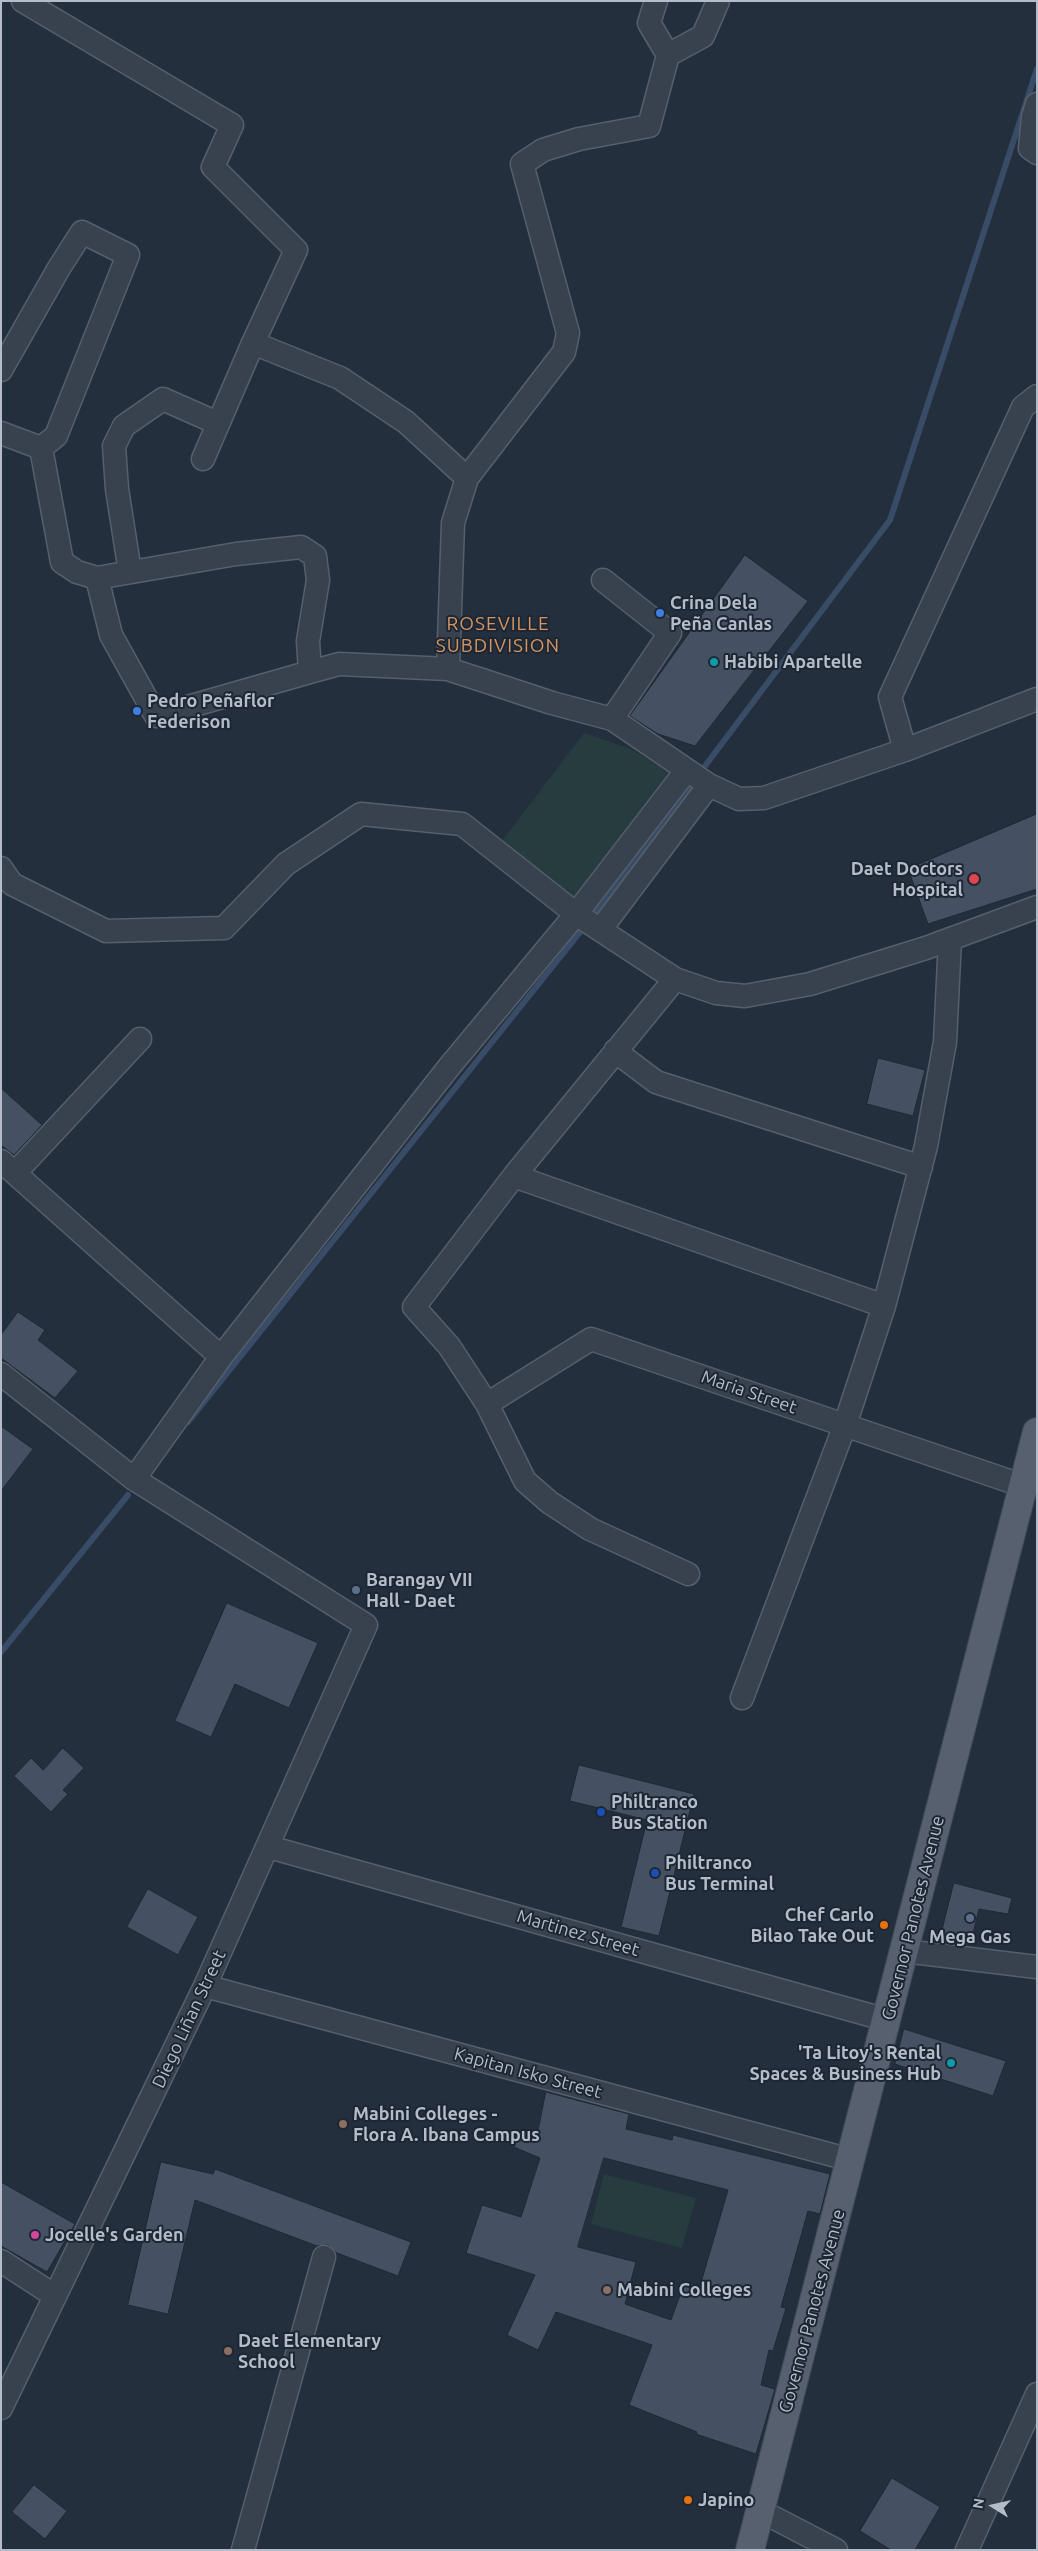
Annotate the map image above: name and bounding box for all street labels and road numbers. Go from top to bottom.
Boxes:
street label: Maria Street [698,1366,800,1418]
street label: Governor Panotes Avenue [877,1814,949,2022]
street label: Martinez Street [514,1905,642,1961]
street label: Diego Liñan Street [148,1947,230,2091]
street label: Kapitan Isko Street [452,2043,604,2103]
street label: Governor Panotes Avenue [774,2207,850,2415]

